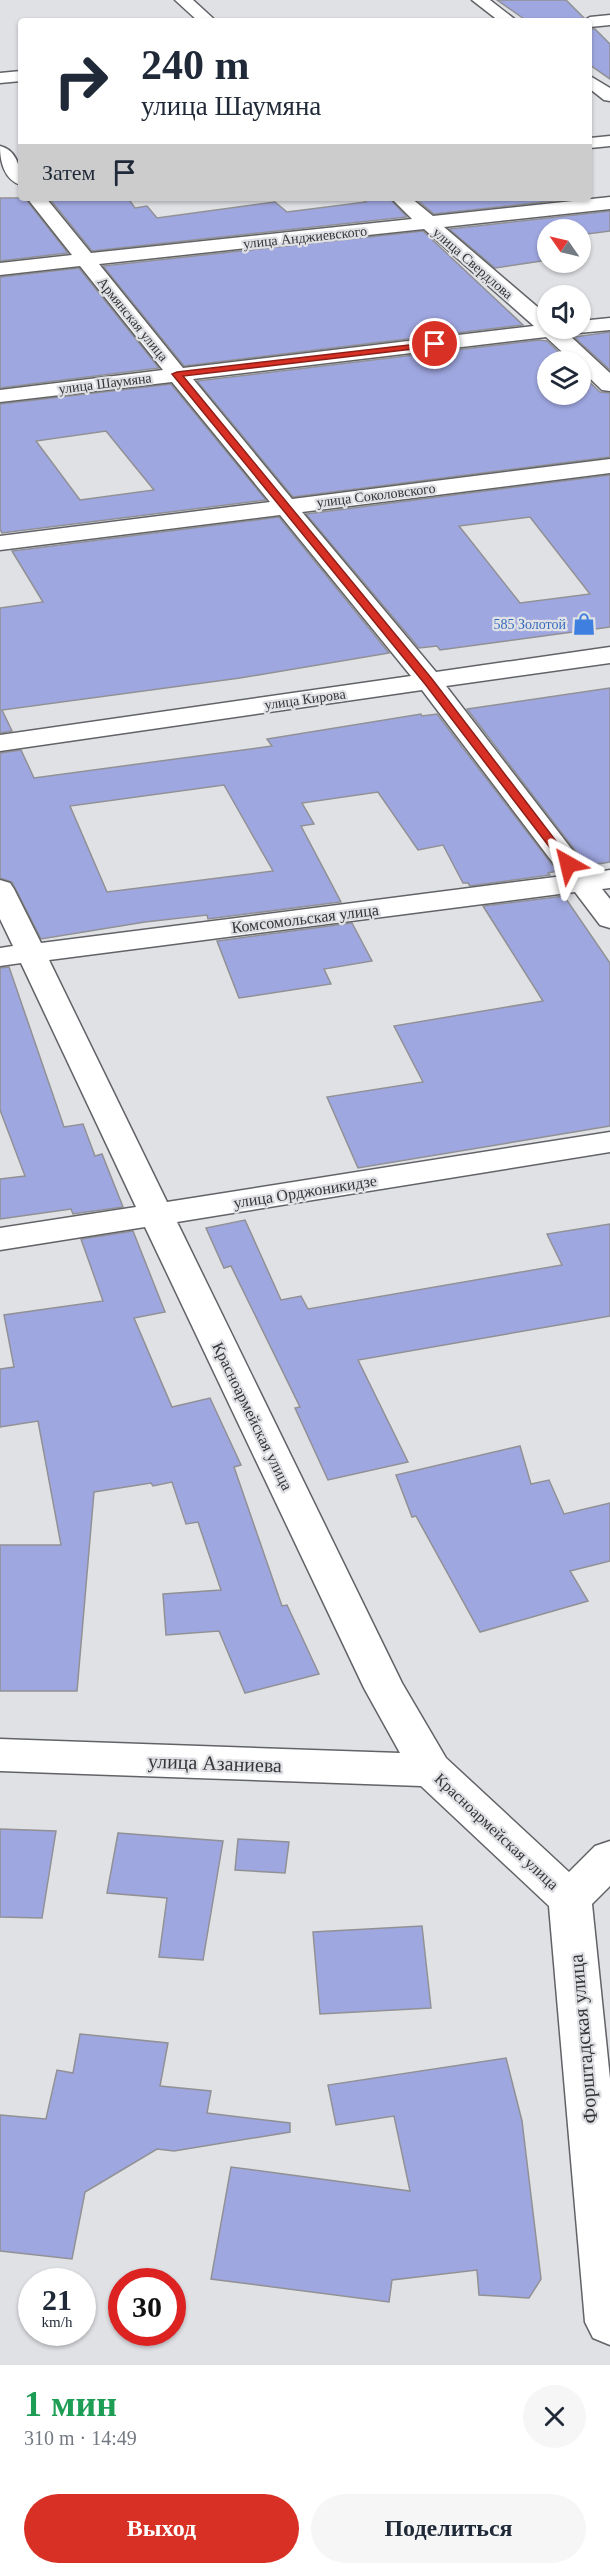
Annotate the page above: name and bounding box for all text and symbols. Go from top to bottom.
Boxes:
icon: right [42,42,120,120]
text: 240 m [141,42,250,88]
text: улица Шаумяна [141,91,321,121]
icon: arrive [108,156,141,189]
text: Затем [42,160,96,185]
north arrow [537,219,591,273]
map controls [537,219,591,405]
street label: улица Анджиевского [242,224,368,251]
street label: улица Свердлова [430,225,516,303]
street label: Армянская улица [94,274,171,365]
button: sound [537,285,591,339]
pin [409,318,460,369]
icon: arrive [418,327,451,360]
button: layers [537,351,591,405]
street label: улица Шаумяна [58,370,153,397]
street label: улица Соколовского [316,481,436,510]
shop icon: 585 Золотой [571,611,597,637]
place label: 585 Золотой [493,617,567,632]
street label: улица Кирова [264,686,347,713]
position arrow [536,832,600,896]
street label: Комсомольская улица [230,901,380,937]
street label: улица Орджоникидзе [232,1172,378,1212]
street label: Красноармейская улица [208,1339,296,1493]
street label: улица Азаниева [148,1750,282,1777]
street label: Красноармейская улица [431,1770,562,1894]
street label: Форштадская улица [565,1953,602,2125]
speed limit sign: 30 [108,2268,186,2346]
text: 21 [42,2283,72,2316]
text: km/h [42,2314,72,2330]
text: 1 мин [24,2384,117,2424]
button: close [523,2385,586,2448]
text: 310 m · 14:49 [24,2427,137,2449]
button: Выход [24,2494,299,2563]
button: Поделиться [311,2494,586,2563]

